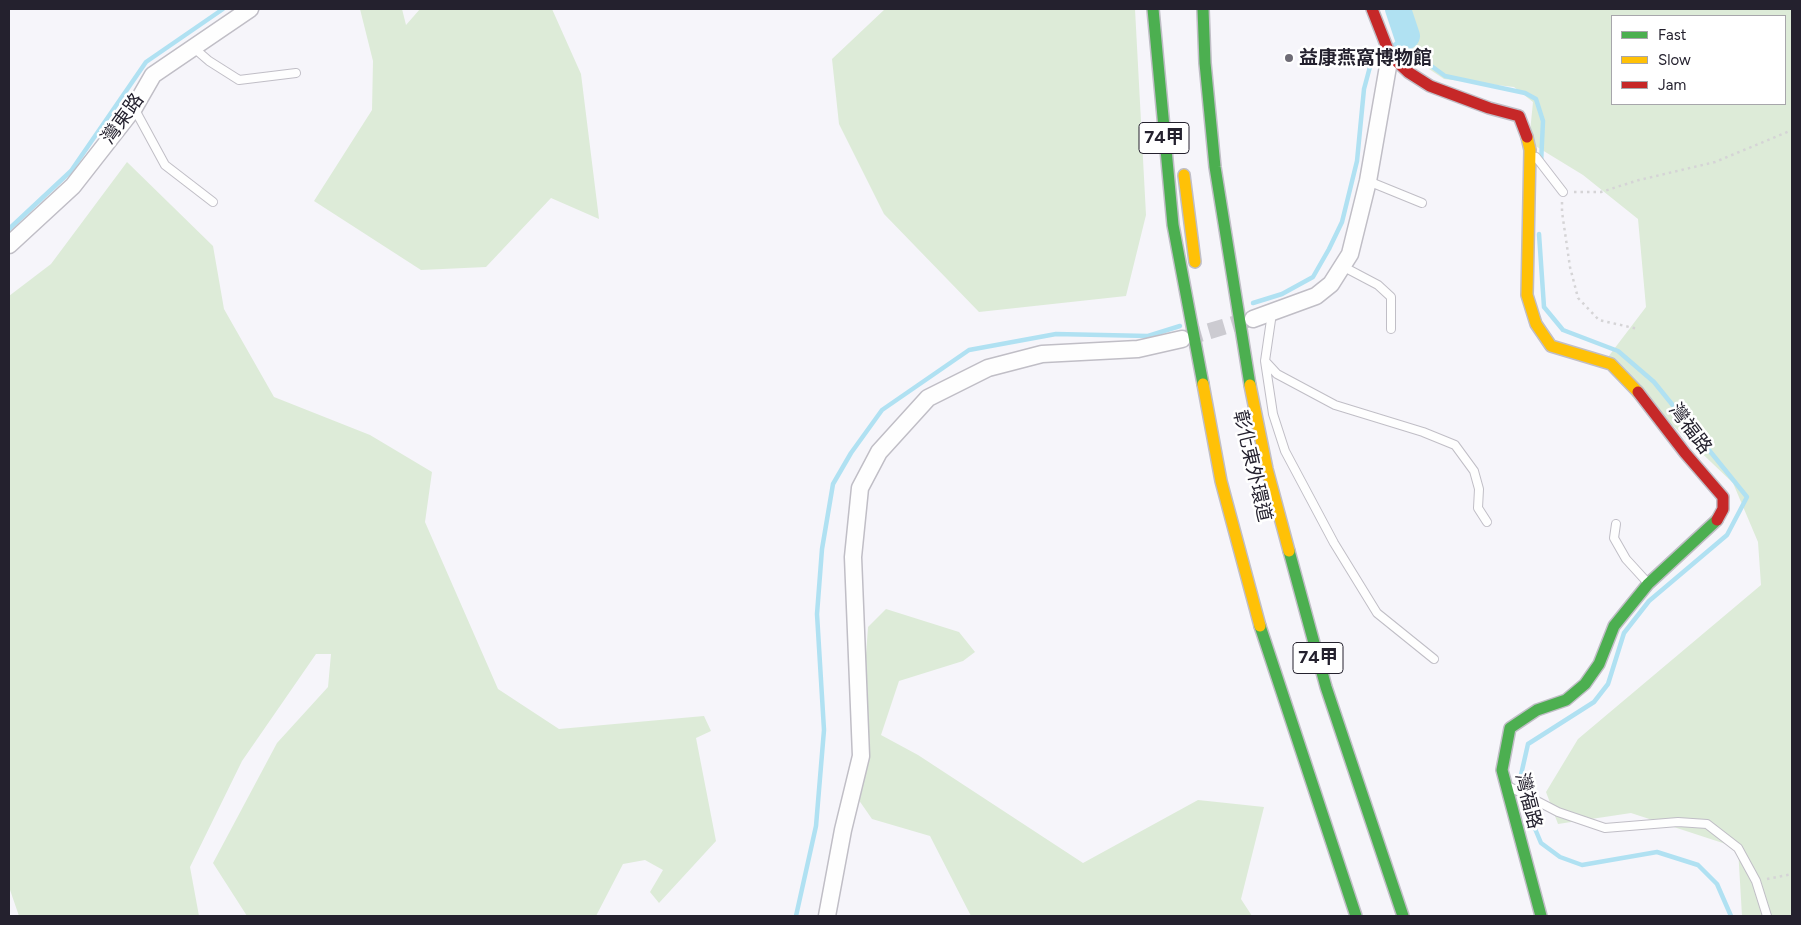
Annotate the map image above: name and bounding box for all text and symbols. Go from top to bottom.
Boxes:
legend [1611,15,1786,105]
text: Fast [1658,26,1686,44]
place label: 益康燕窩博物館 [1299,47,1432,69]
text: Slow [1658,51,1691,69]
marker: 益康燕窩博物館 [1283,52,1295,64]
text: Jam [1658,76,1686,94]
street label: 灣東路 [97,89,149,149]
road number: 74甲 [1139,122,1189,154]
street label: 灣福路 [1664,399,1716,459]
street label: 彰化東外環道 [1228,408,1276,524]
road number: 74甲 [1293,642,1343,674]
street label: 灣福路 [1510,771,1546,831]

